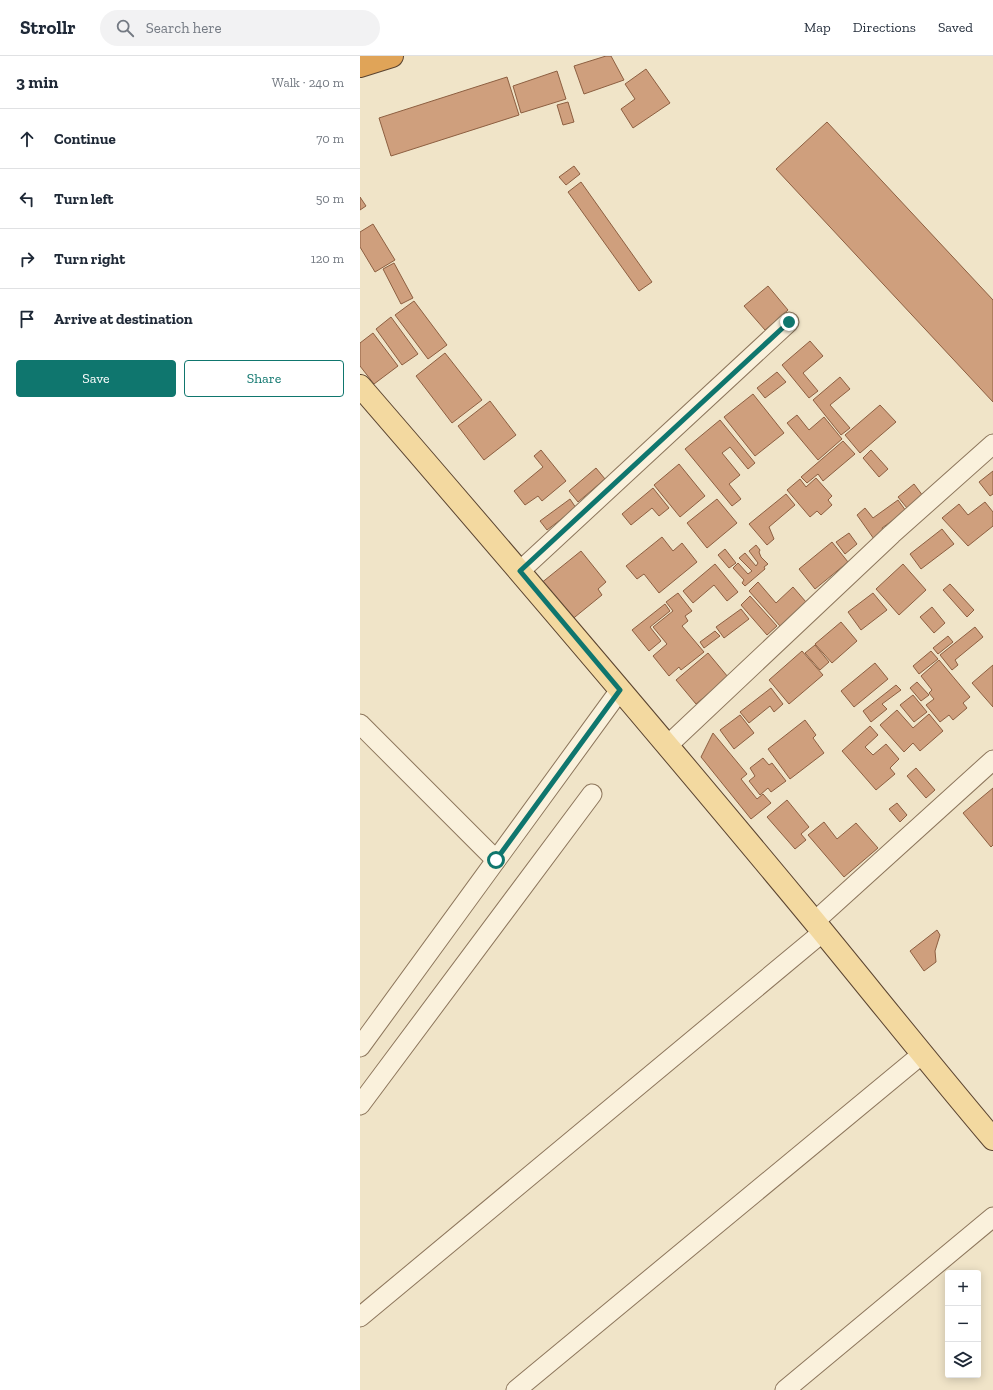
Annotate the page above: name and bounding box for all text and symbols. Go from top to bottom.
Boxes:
search box [100,10,380,46]
text: Strollr [20,16,76,39]
icon: search [114,17,136,39]
text: Search here [146,19,222,37]
text: Map [804,19,831,36]
text: Directions [853,19,916,36]
text: Saved [938,19,973,36]
text: 3 min [16,72,58,92]
text: Walk · 240 m [272,75,344,90]
icon: ahead [16,128,38,150]
text: Continue [54,130,116,148]
text: 70 m [316,131,344,146]
icon: left [16,188,38,210]
text: Turn left [54,190,114,208]
text: 50 m [316,191,344,206]
icon: right [16,248,38,270]
text: Turn right [54,250,125,268]
text: 120 m [311,251,344,266]
icon: arrive [16,308,38,330]
text: Arrive at destination [54,310,193,328]
route end [780,313,798,331]
button: Save [16,360,176,397]
button: Share [184,360,344,397]
route start [487,851,505,869]
map controls [945,1270,981,1378]
button: + [945,1270,981,1306]
button: − [945,1306,981,1342]
button: layers [945,1342,981,1378]

